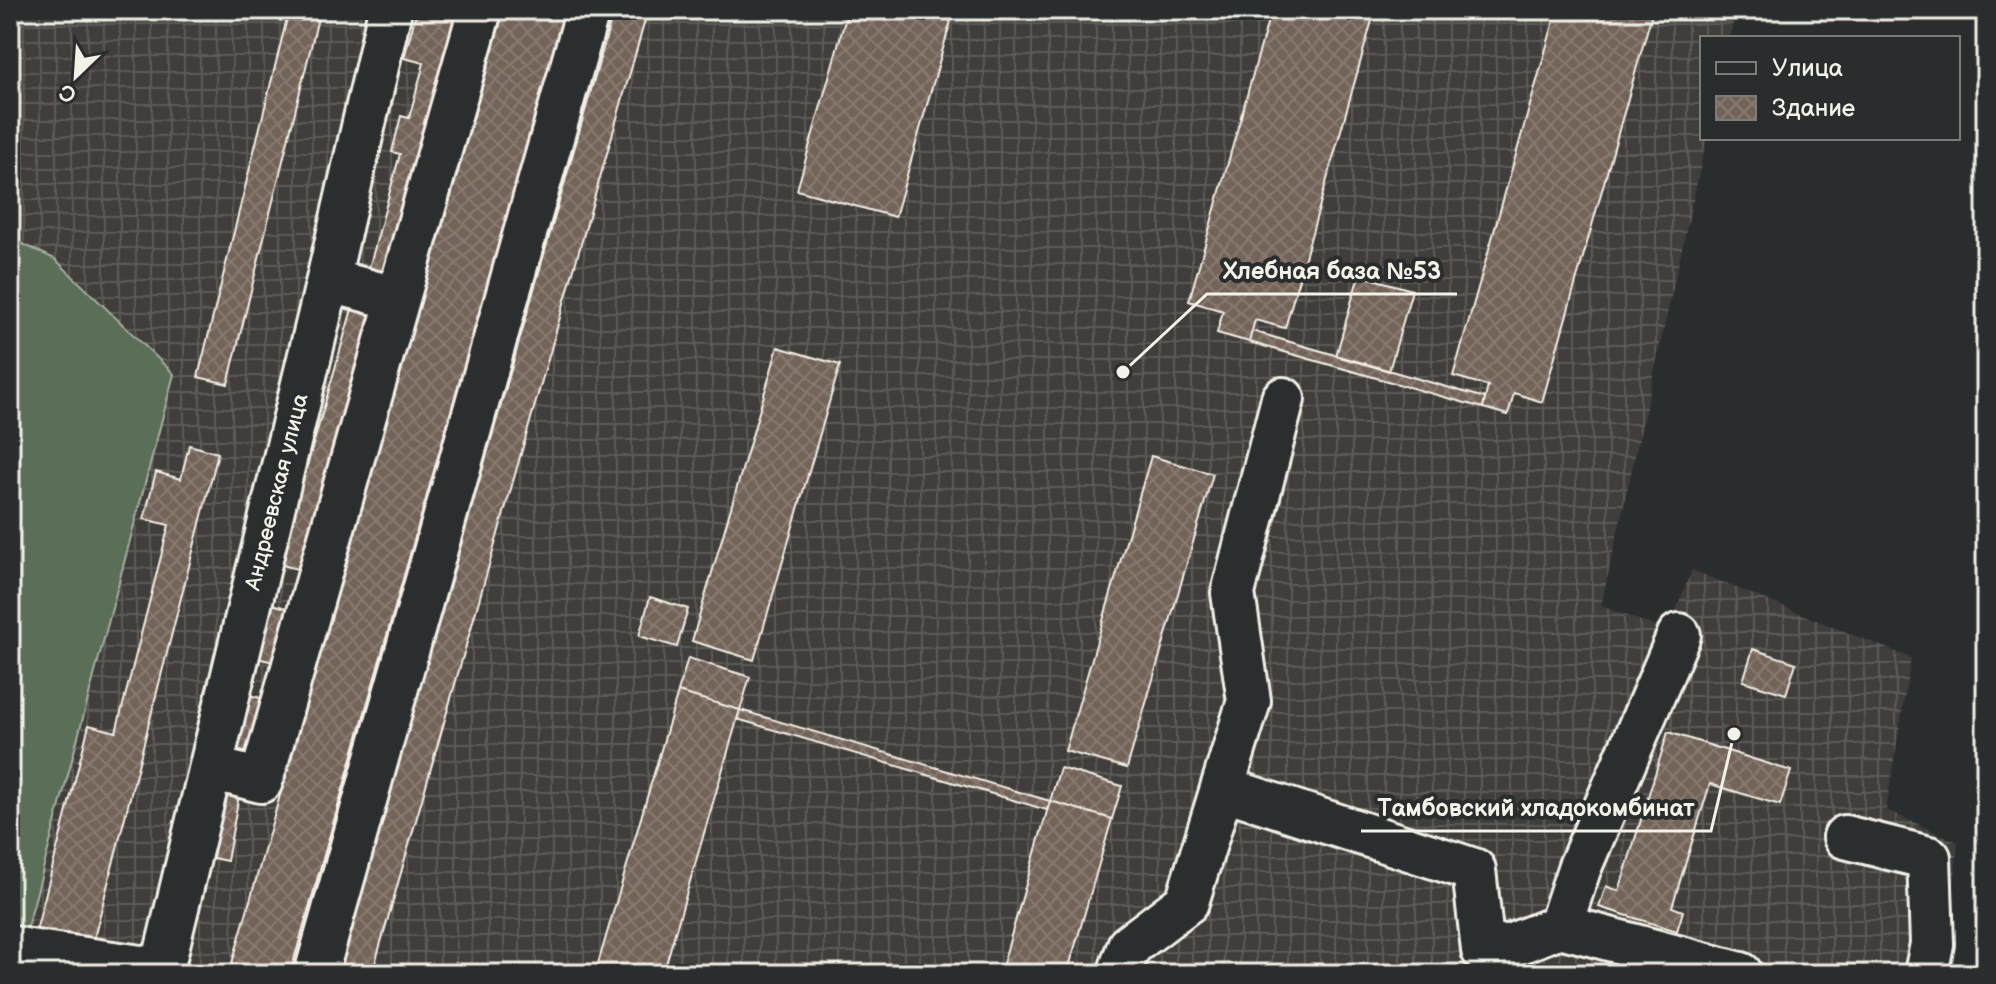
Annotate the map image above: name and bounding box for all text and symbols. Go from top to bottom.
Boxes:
north arrow [36,36,116,116]
legend [1700,36,1960,140]
text: Улица [1772,54,1843,83]
text: С [56,77,81,108]
text: Здание [1772,94,1855,123]
callout: Хлебная база №53 [1207,246,1457,294]
text: Хлебная база №53 [1222,257,1441,286]
street label: Андреевская улица [239,391,315,594]
callout: Тамбовский хладокомбинат [1361,783,1711,831]
text: Тамбовский хладокомбинат [1377,794,1695,823]

